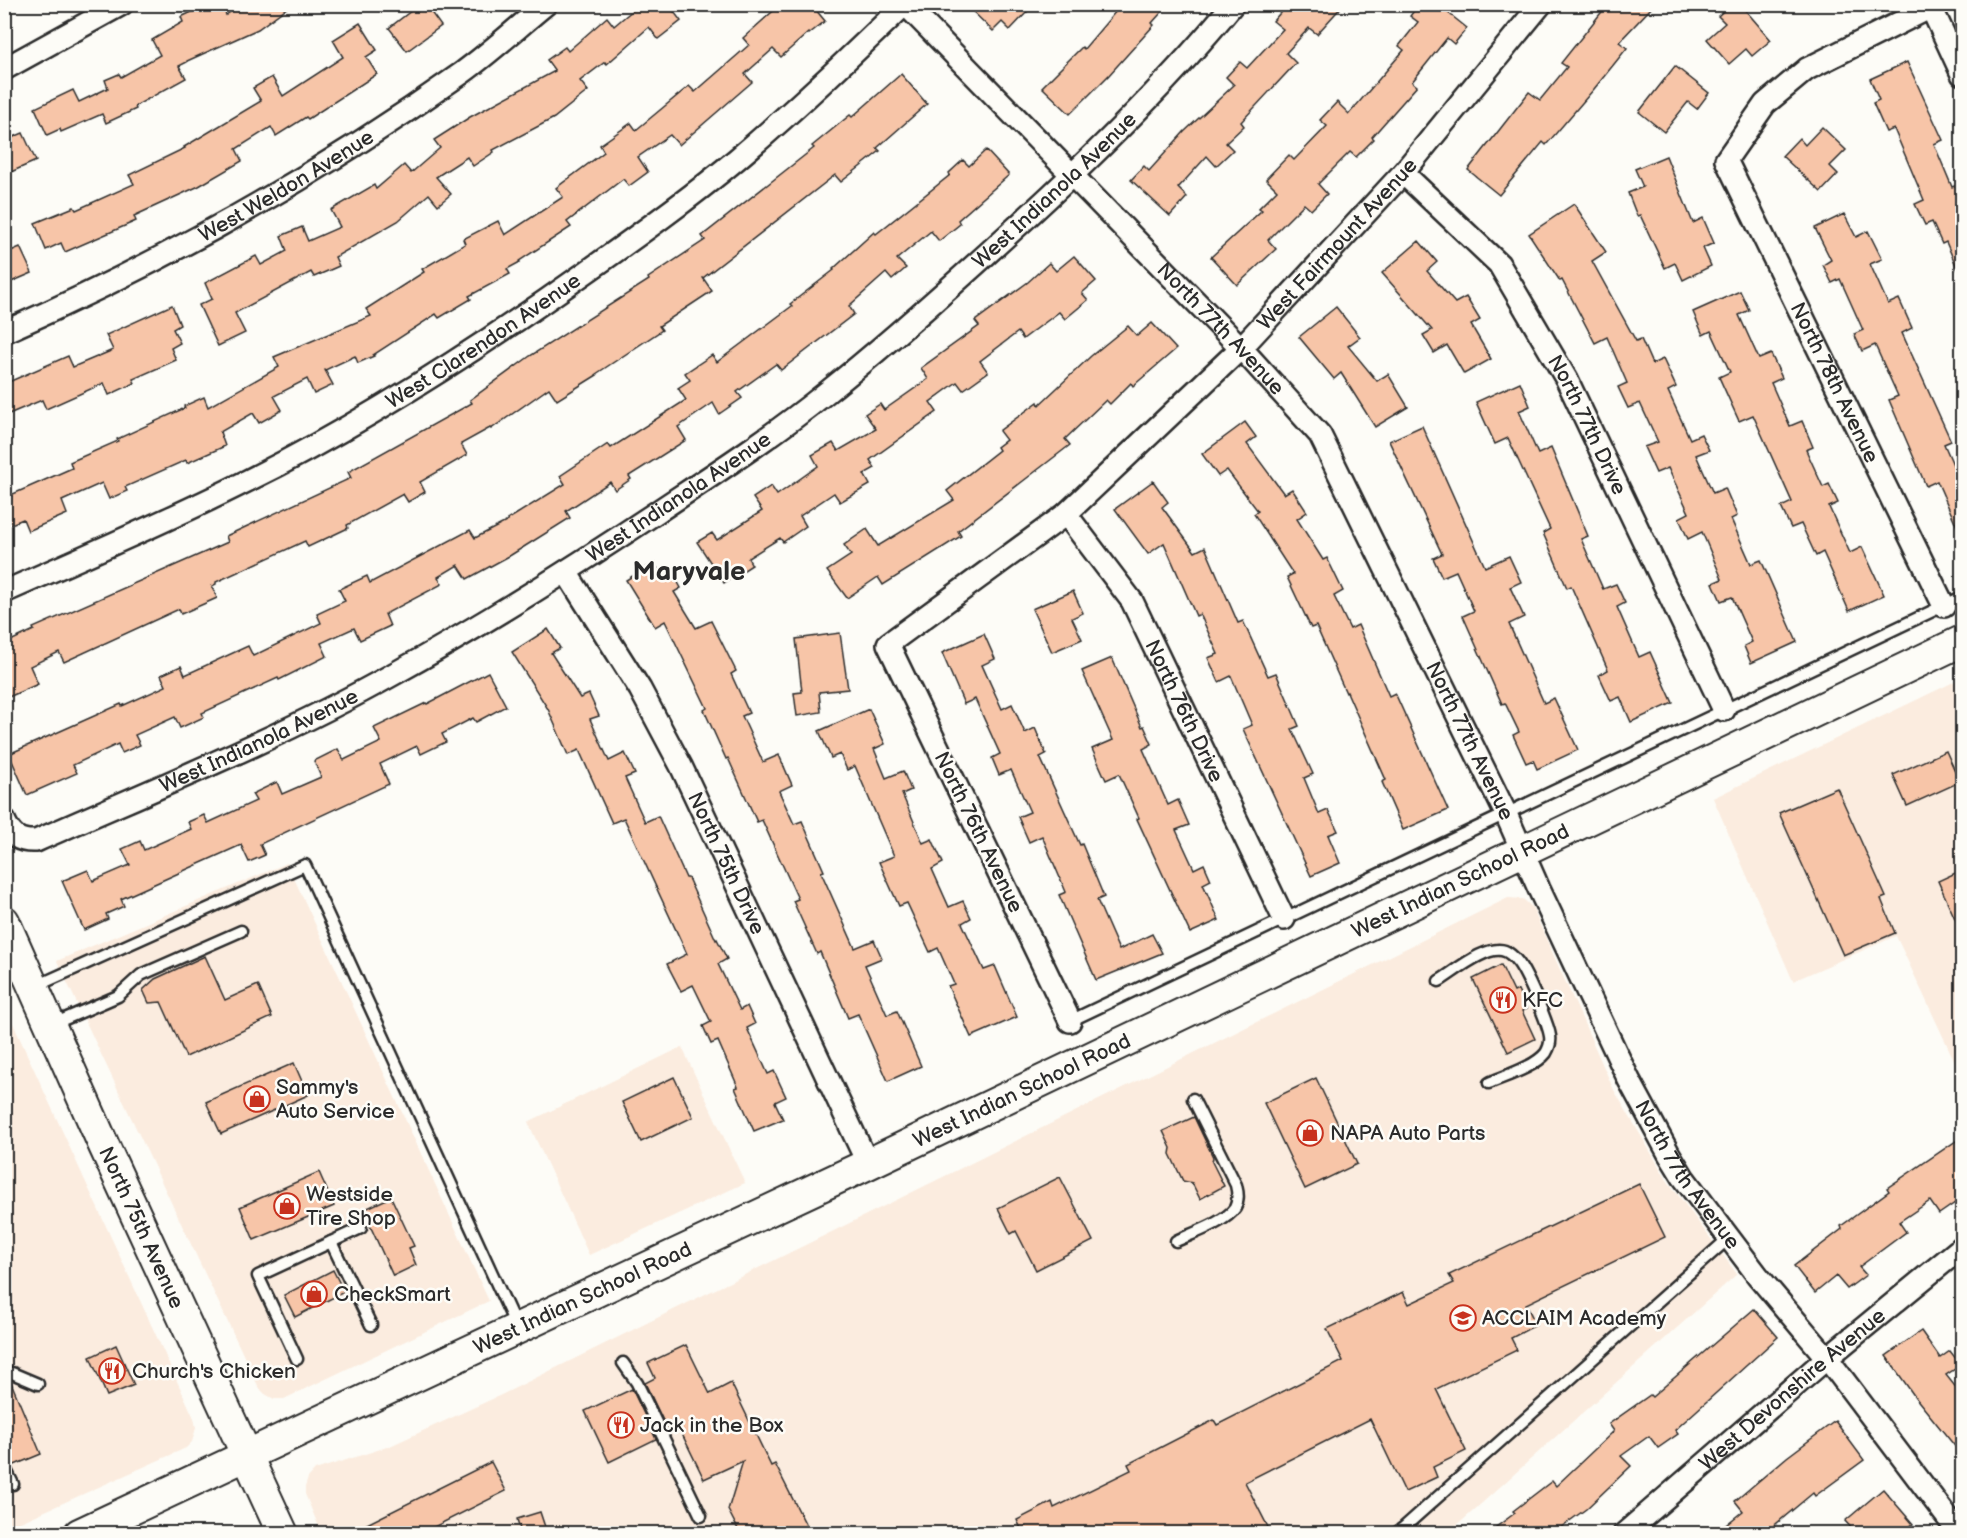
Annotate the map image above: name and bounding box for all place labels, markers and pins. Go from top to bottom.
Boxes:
restaurant icon: KFC [1488,985,1518,1015]
place label: KFC [1522,988,1563,1013]
place label: Sammy's Auto Service [276,1075,395,1124]
shop icon: Sammy's Auto Service [242,1084,272,1114]
shop icon: NAPA Auto Parts [1295,1118,1325,1148]
place label: NAPA Auto Parts [1330,1121,1485,1146]
place label: Westside Tire Shop [306,1182,396,1231]
shop icon: Westside Tire Shop [272,1191,302,1221]
shop icon: CheckSmart [299,1279,329,1309]
place label: CheckSmart [334,1282,451,1307]
school or university icon: ACCLAIM Academy [1448,1303,1478,1333]
place label: ACCLAIM Academy [1482,1306,1667,1331]
restaurant icon: Church's Chicken [97,1356,127,1386]
place label: Church's Chicken [132,1359,296,1384]
restaurant icon: Jack in the Box [606,1410,636,1440]
place label: Jack in the Box [640,1413,784,1438]

